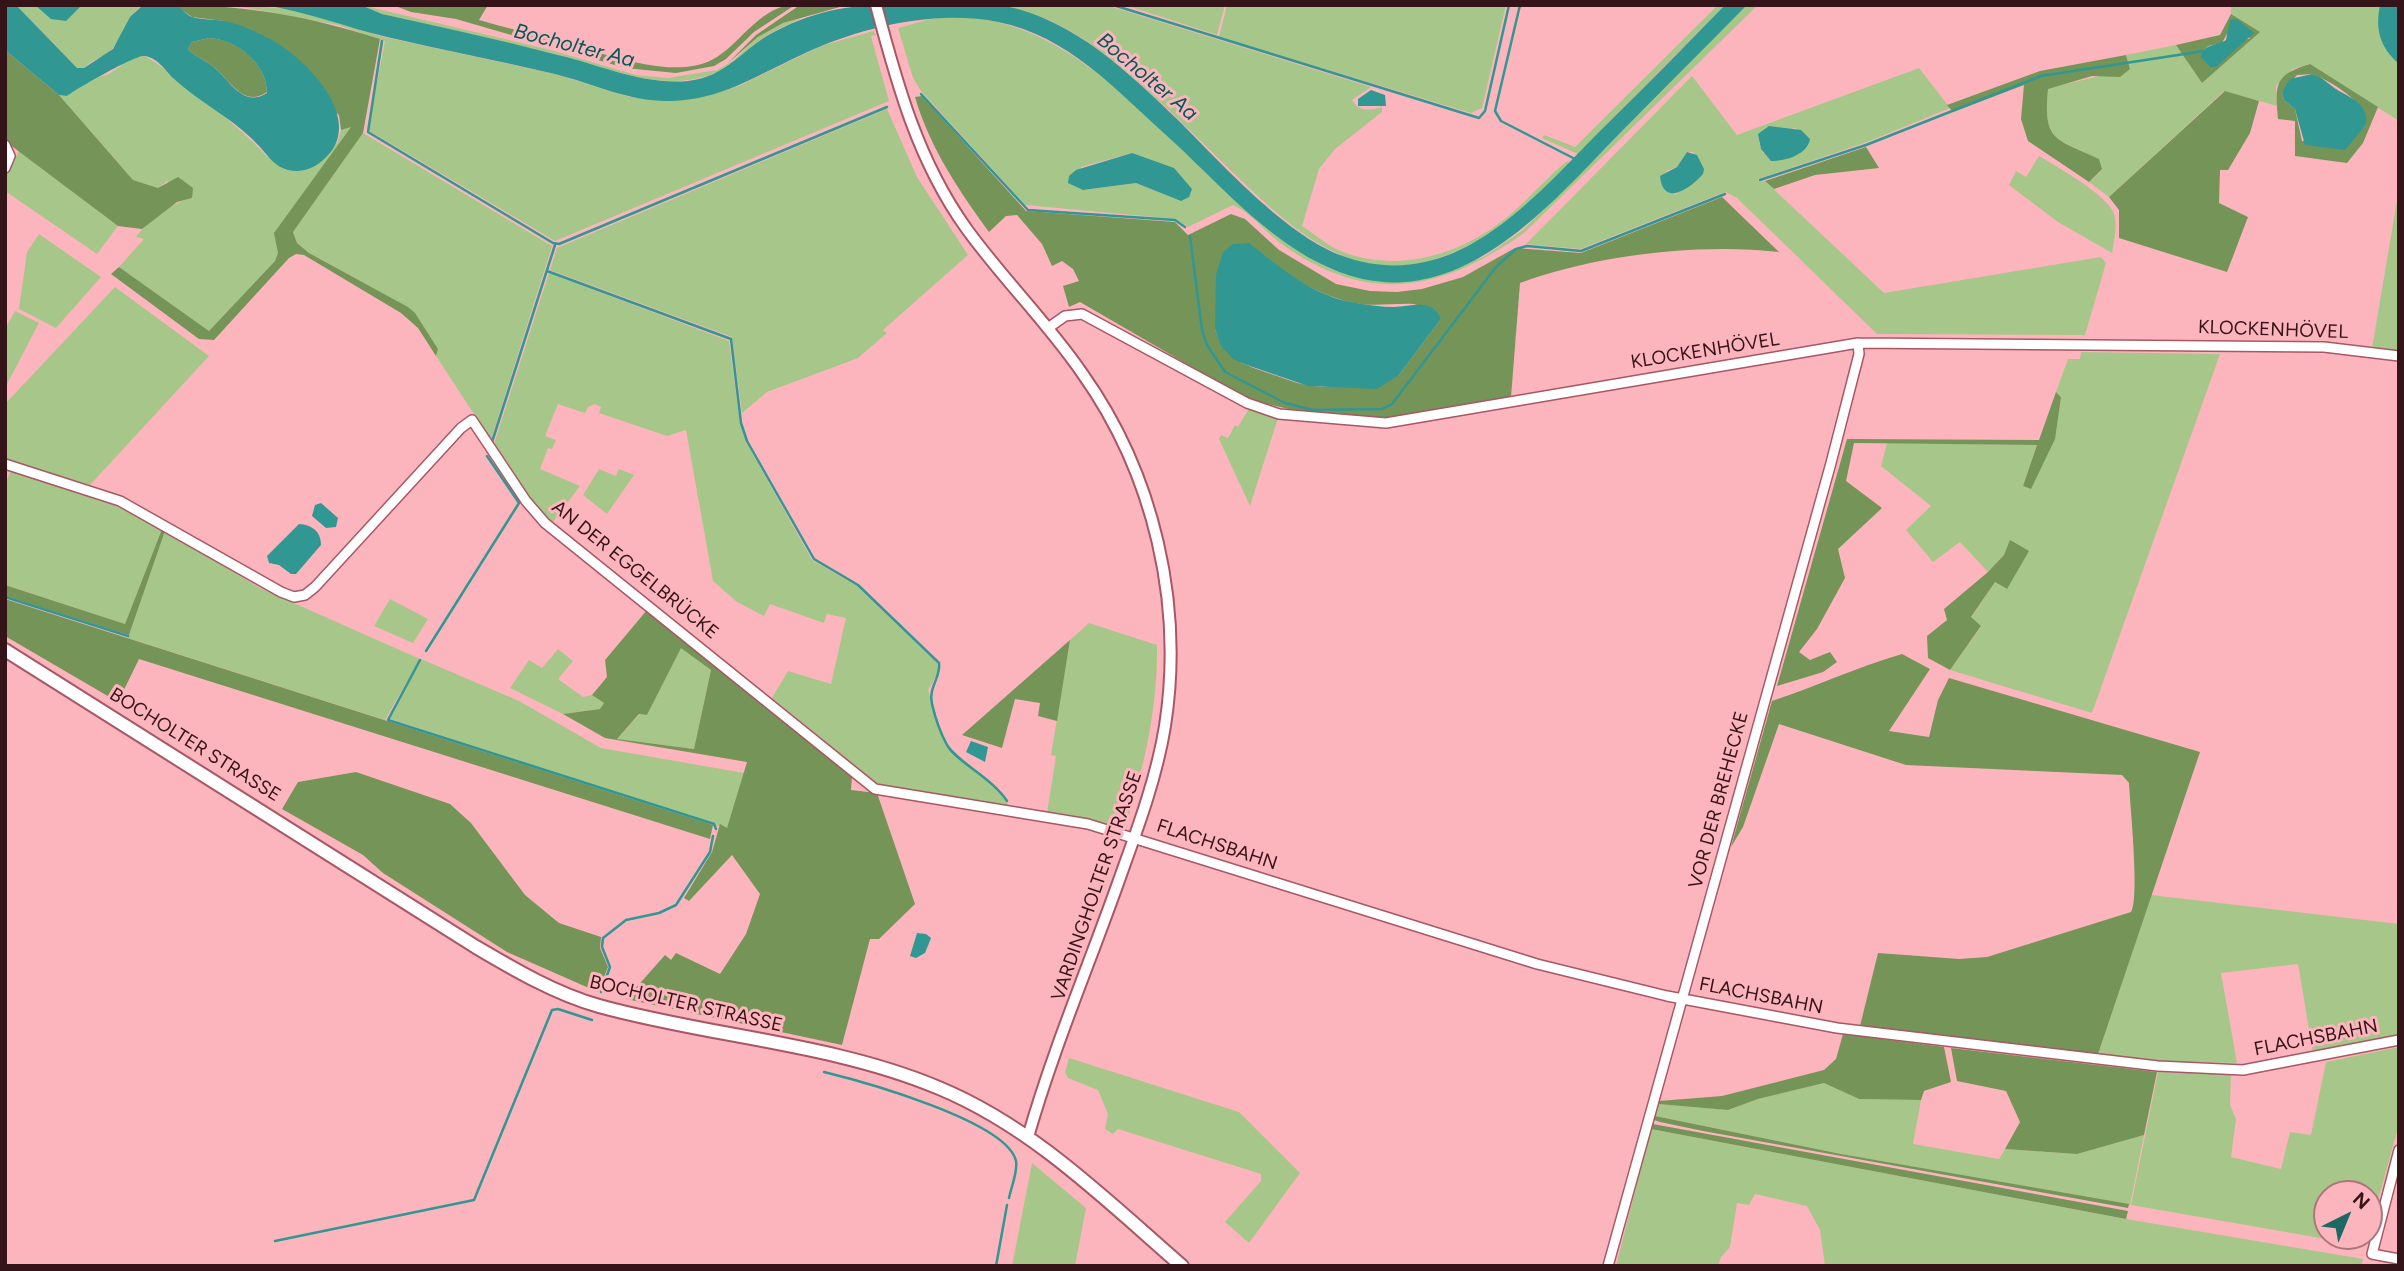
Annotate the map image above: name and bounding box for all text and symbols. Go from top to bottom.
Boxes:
water label: Bocholter Aa [511,19,637,73]
water label: Bocholter Aa [1092,28,1202,126]
street label: KLOCKENHÖVEL [2198,316,2348,344]
street label: KLOCKENHÖVEL [1629,328,1781,374]
street label: AN DER EGGELBRÜCKE [547,496,723,644]
street label: BOCHOLTER STRASSE [105,683,285,807]
street label: VOR DER BREHECKE [1684,709,1754,891]
street label: VARDINGHOLTER STRASSE [1047,768,1147,1004]
street label: FLACHSBAHN [1154,815,1280,875]
street label: BOCHOLTER STRASSE [587,971,785,1037]
street label: FLACHSBAHN [1697,973,1825,1019]
street label: FLACHSBAHN [2252,1015,2380,1061]
north arrow [2313,1180,2383,1250]
text: N [2348,1187,2375,1214]

